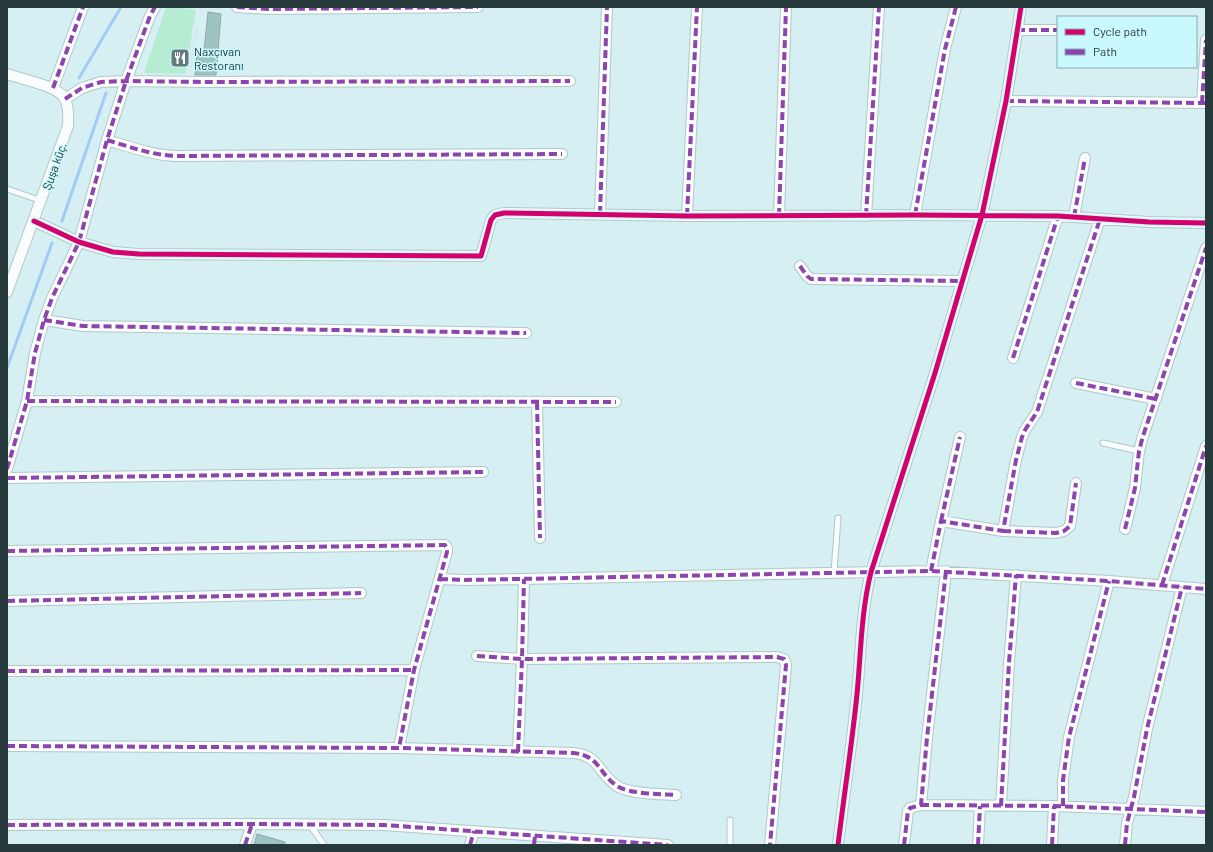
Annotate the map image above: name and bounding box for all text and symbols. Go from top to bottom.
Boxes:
legend [1057,16,1197,68]
text: Cycle path [1093,24,1147,38]
place label: Naxçıvan Restoranı [194,44,244,72]
text: Path [1093,44,1117,58]
restaurant icon: Naxçıvan Restoranı [169,47,191,69]
street label: Şuşa küç. [39,140,69,192]

